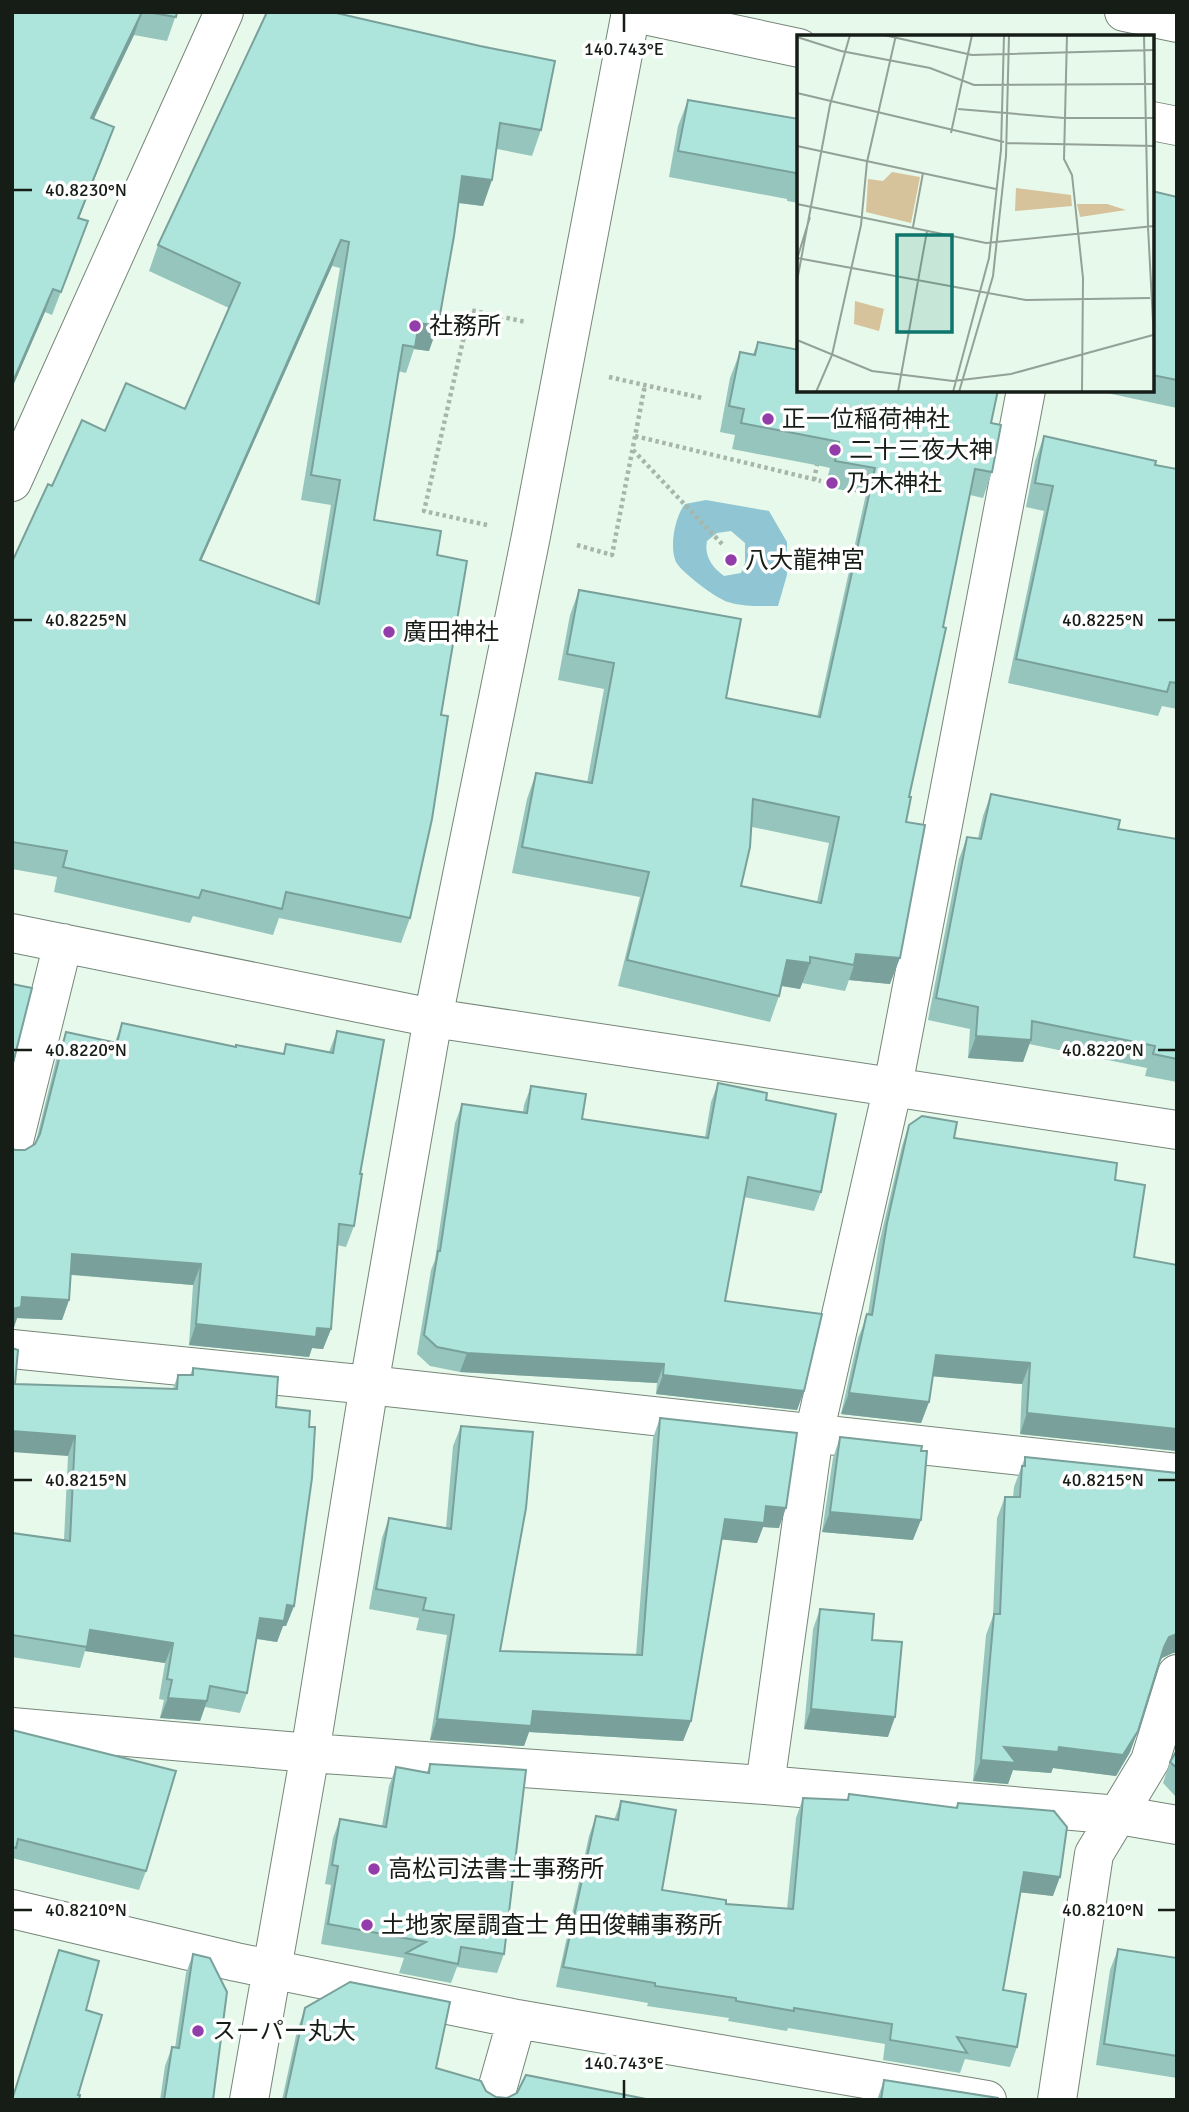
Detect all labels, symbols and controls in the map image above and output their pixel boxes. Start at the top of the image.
inset map [797,35,1154,392]
text: 140.743°E [584,38,664,60]
text: 40.8230°N [45,179,127,201]
place label: 社務所 [429,311,501,341]
marker: 社務所 [407,318,423,334]
place label: 正一位稲荷神社 [782,404,950,434]
marker: 正一位稲荷神社 [760,411,776,427]
place label: 二十三夜大神 [849,435,993,465]
marker: 二十三夜大神 [827,442,843,458]
place label: 乃木神社 [846,468,942,498]
marker: 乃木神社 [824,475,840,491]
place label: 八大龍神宮 [745,545,865,575]
marker: 八大龍神宮 [723,552,739,568]
text: 40.8225°N [45,609,127,631]
text: 40.8225°N [1062,609,1144,631]
place label: 廣田神社 [403,617,499,647]
marker: 廣田神社 [381,624,397,640]
text: 40.8220°N [45,1039,127,1061]
text: 40.8220°N [1062,1039,1144,1061]
text: 40.8215°N [45,1469,127,1491]
text: 40.8215°N [1062,1469,1144,1491]
place label: 高松司法書士事務所 [388,1854,604,1884]
marker: 高松司法書士事務所 [366,1861,382,1877]
text: 40.8210°N [45,1899,127,1921]
text: 40.8210°N [1062,1899,1144,1921]
place label: 土地家屋調査士 角田俊輔事務所 [381,1910,722,1940]
marker: 土地家屋調査士 角田俊輔事務所 [359,1917,375,1933]
place label: スーパー丸大 [212,2016,356,2046]
marker: スーパー丸大 [190,2023,206,2039]
text: 140.743°E [584,2052,664,2074]

